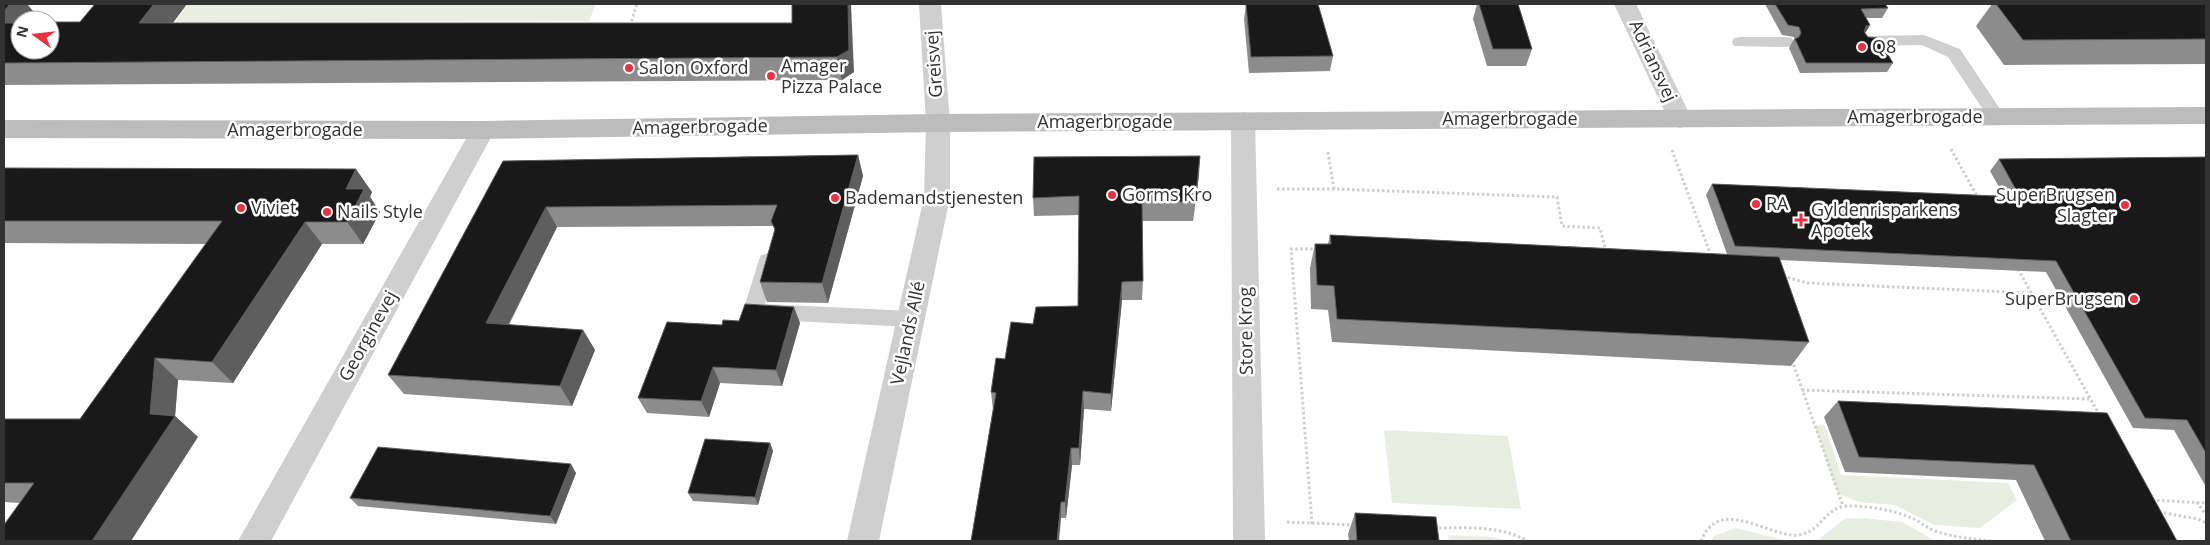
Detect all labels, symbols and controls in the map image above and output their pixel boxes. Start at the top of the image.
north arrow [10,10,60,60]
street label: Adriansvej [1625,16,1683,105]
text: N [11,24,33,39]
street label: Greisvej [919,30,947,98]
place label: Q8 [1872,34,1896,58]
marker: Q8 [1856,41,1868,53]
place label: Amager Pizza Palace [781,53,882,98]
place label: Salon Oxford [639,55,749,79]
marker: Salon Oxford [623,62,635,74]
marker: Amager Pizza Palace [765,70,777,82]
street label: Amagerbrogade [1847,104,1983,128]
street label: Amagerbrogade [1442,106,1578,130]
street label: Amagerbrogade [1037,109,1173,133]
street label: Amagerbrogade [632,113,768,139]
street label: Amagerbrogade [227,117,363,141]
place label: Gorms Kro [1122,182,1212,206]
place label: SuperBrugsen Slagter [1996,182,2116,227]
place label: Bademandstjenesten [845,185,1023,209]
marker: Gorms Kro [1106,189,1118,201]
place label: RA [1766,191,1789,215]
marker: Bademandstjenesten [829,192,841,204]
place label: Viviet [251,195,296,219]
place label: Gyldenrisparkens Apotek [1811,197,1958,242]
marker: RA [1750,198,1762,210]
place label: Nails Style [337,199,423,223]
marker: SuperBrugsen Slagter [2119,199,2131,211]
marker: Viviet [235,202,247,214]
marker: Nails Style [321,206,333,218]
marker: Gyldenrisparkens Apotek [1795,214,1807,226]
street label: Vejlands Allé [884,279,930,387]
street label: Georginevej [332,286,402,385]
street label: Store Krog [1232,286,1258,375]
place label: SuperBrugsen [2005,286,2124,310]
marker: SuperBrugsen [2128,293,2140,305]

